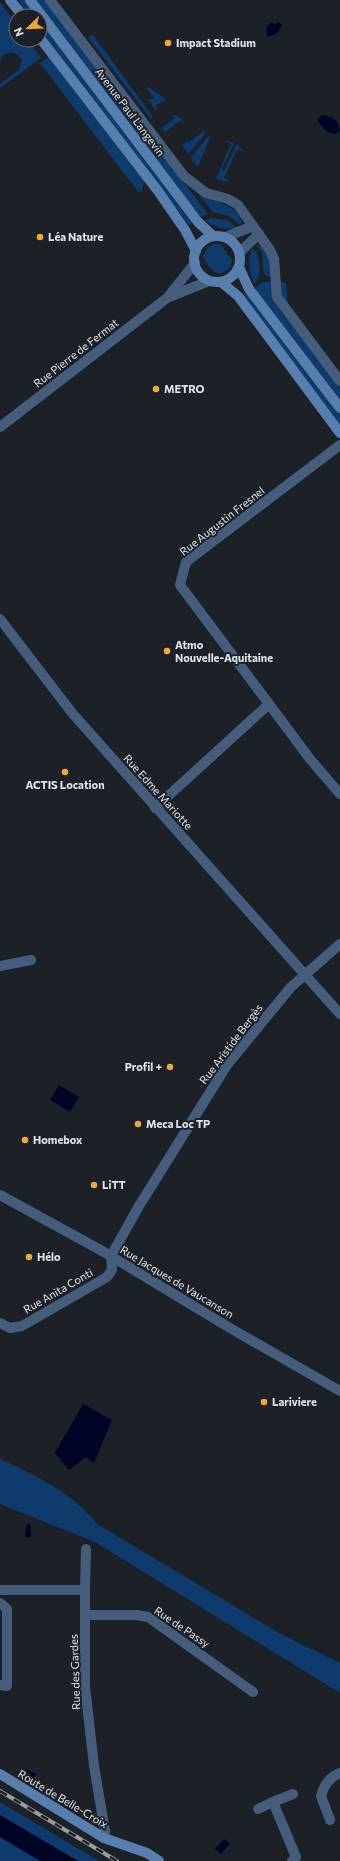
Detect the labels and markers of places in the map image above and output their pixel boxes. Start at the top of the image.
place label: Impact Stadium [176,36,256,49]
marker: Impact Stadium [163,38,173,48]
place label: Léa Nature [48,230,103,243]
marker: Léa Nature [35,232,45,242]
place label: METRO [164,382,205,395]
marker: METRO [151,384,161,394]
place label: Atmo Nouvelle-Aquitaine [175,638,273,664]
marker: Atmo Nouvelle-Aquitaine [162,646,172,656]
marker: ACTIS Location [60,767,70,777]
place label: ACTIS Location [25,778,105,791]
place label: Profil + [125,1060,162,1073]
marker: Profil + [165,1062,175,1072]
place label: Meca Loc TP [146,1117,210,1130]
marker: Meca Loc TP [133,1119,143,1129]
place label: Homebox [33,1133,83,1146]
marker: Homebox [20,1135,30,1145]
place label: LiTT [102,1178,126,1191]
marker: LiTT [89,1180,99,1190]
place label: Hélo [37,1250,61,1263]
marker: Hélo [24,1252,34,1262]
place label: Lariviere [272,1395,317,1408]
marker: Lariviere [259,1397,269,1407]

